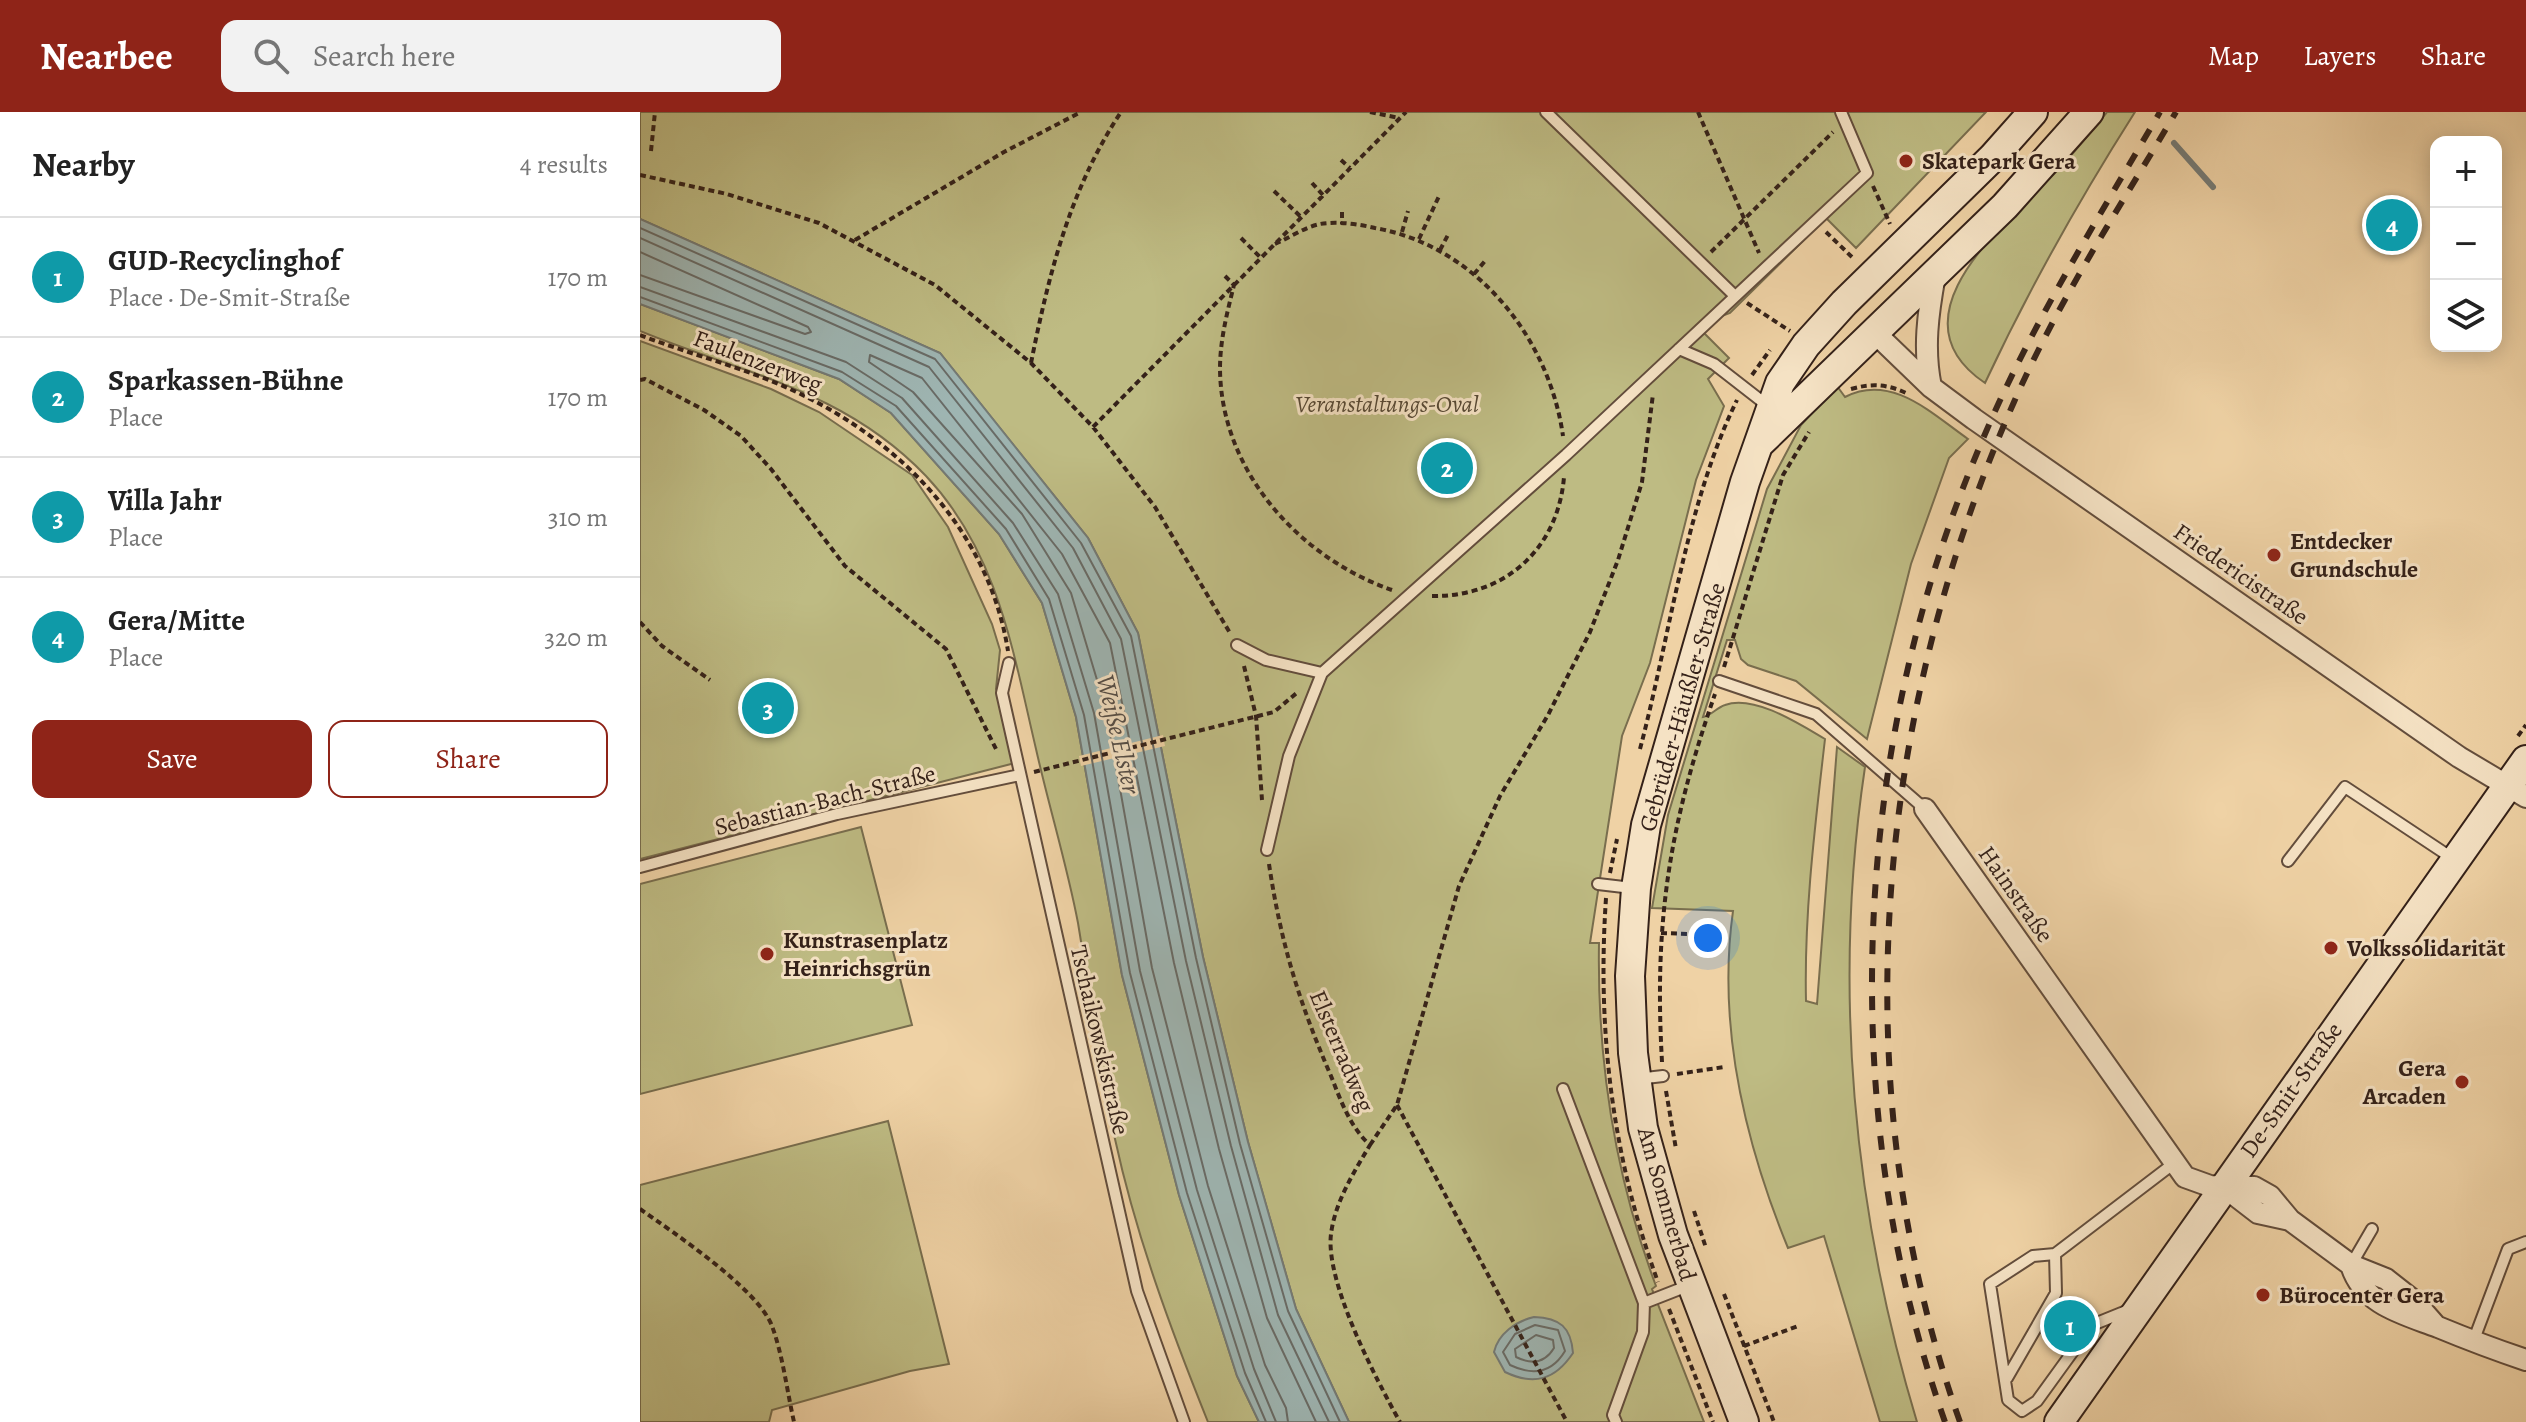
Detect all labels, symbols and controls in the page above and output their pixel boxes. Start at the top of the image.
search box [221,20,781,92]
text: Nearbee [40,30,173,82]
icon: search [249,34,293,78]
text: Search here [313,36,455,76]
text: Map [2208,37,2259,75]
text: Layers [2303,37,2376,75]
text: Share [2420,37,2486,75]
map controls [2430,136,2502,352]
button: + [2430,136,2502,208]
text: Nearby [32,141,135,188]
place label: Skatepark Gera [1922,145,2076,177]
text: 4 results [520,147,608,182]
marker: Skatepark Gera [1897,152,1915,170]
pin: 4 [2366,195,2418,255]
button: − [2430,208,2502,280]
text: GUD-Recyclinghof [108,240,340,280]
text: 1 [53,260,63,295]
text: 170 m [548,260,608,295]
text: Place · De-Smit-Straße [108,280,350,315]
button: layers [2430,280,2502,352]
street label: Faulenzerweg [689,322,827,400]
text: Sparkassen-Bühne [108,360,344,400]
text: 2 [52,380,64,415]
text: 170 m [548,380,608,415]
park label: Veranstaltungs-Oval [1295,388,1479,420]
text: Place [108,400,163,435]
pin: 2 [1421,438,1473,498]
text: Villa Jahr [108,480,222,520]
text: 3 [52,500,64,535]
text: 310 m [548,500,608,535]
street label: Friedericistraße [2167,516,2315,632]
text: Place [108,520,163,555]
place label: Entdecker Grundschule [2290,525,2418,585]
marker: Entdecker Grundschule [2265,546,2283,564]
street label: Gebrüder-Häußler-Straße [1631,579,1733,835]
text: Gera/Mitte [108,600,245,640]
text: 4 [52,620,64,655]
text: 320 m [544,620,608,655]
text: Place [108,640,163,675]
water label: Weiße Elster [1088,671,1149,798]
pin: 3 [742,678,794,738]
button: Save [32,720,312,798]
button: Share [328,720,608,798]
street label: Sebastian-Bach-Straße [711,757,939,843]
street label: Hainstraße [1971,839,2061,949]
your location [1688,918,1728,958]
place label: Kunstrasenplatz Heinrichsgrün [783,924,948,984]
place label: Volkssolidarität [2346,932,2506,964]
marker: Volkssolidarität [2322,939,2340,957]
street label: Tschaikowskistraße [1063,942,1137,1138]
marker: Kunstrasenplatz Heinrichsgrün [758,945,776,963]
street label: Elsterradweg [1302,985,1382,1117]
street label: De-Smit-Straße [2232,1016,2350,1164]
place label: Gera Arcaden [2362,1052,2447,1112]
marker: Gera Arcaden [2453,1073,2471,1091]
street label: Am Sommerbad [1629,1122,1704,1285]
place label: Bürocenter Gera [2279,1279,2445,1311]
marker: Bürocenter Gera [2254,1286,2272,1304]
pin: 1 [2044,1296,2096,1356]

